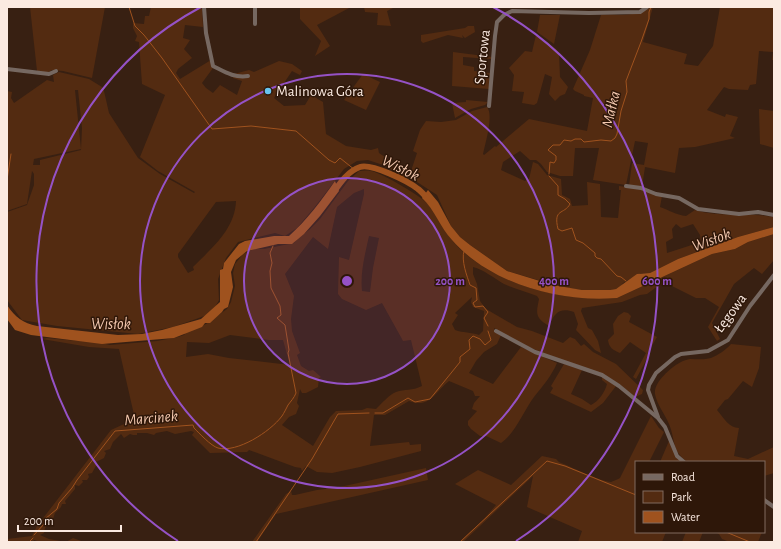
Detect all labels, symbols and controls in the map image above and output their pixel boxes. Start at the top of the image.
street label: Sportowa [472,29,493,85]
place label: Malinowa Góra [276,84,364,99]
marker: Malinowa Góra [263,86,273,96]
water label: Małka [599,89,623,129]
water label: Wisłok [379,152,422,184]
water label: Wisłok [690,226,733,254]
centre of rings [340,274,354,288]
text: 200 m [435,275,465,287]
text: 400 m [539,275,569,287]
text: 600 m [642,275,672,287]
street label: Łęgowa [711,291,750,336]
water label: Wisłok [91,316,131,332]
water label: Marcinek [124,408,179,428]
legend [635,461,765,533]
text: Road [671,471,695,483]
text: Park [671,491,692,503]
scale bar [18,507,121,533]
text: Water [671,511,700,523]
text: 200 m [24,515,54,527]

